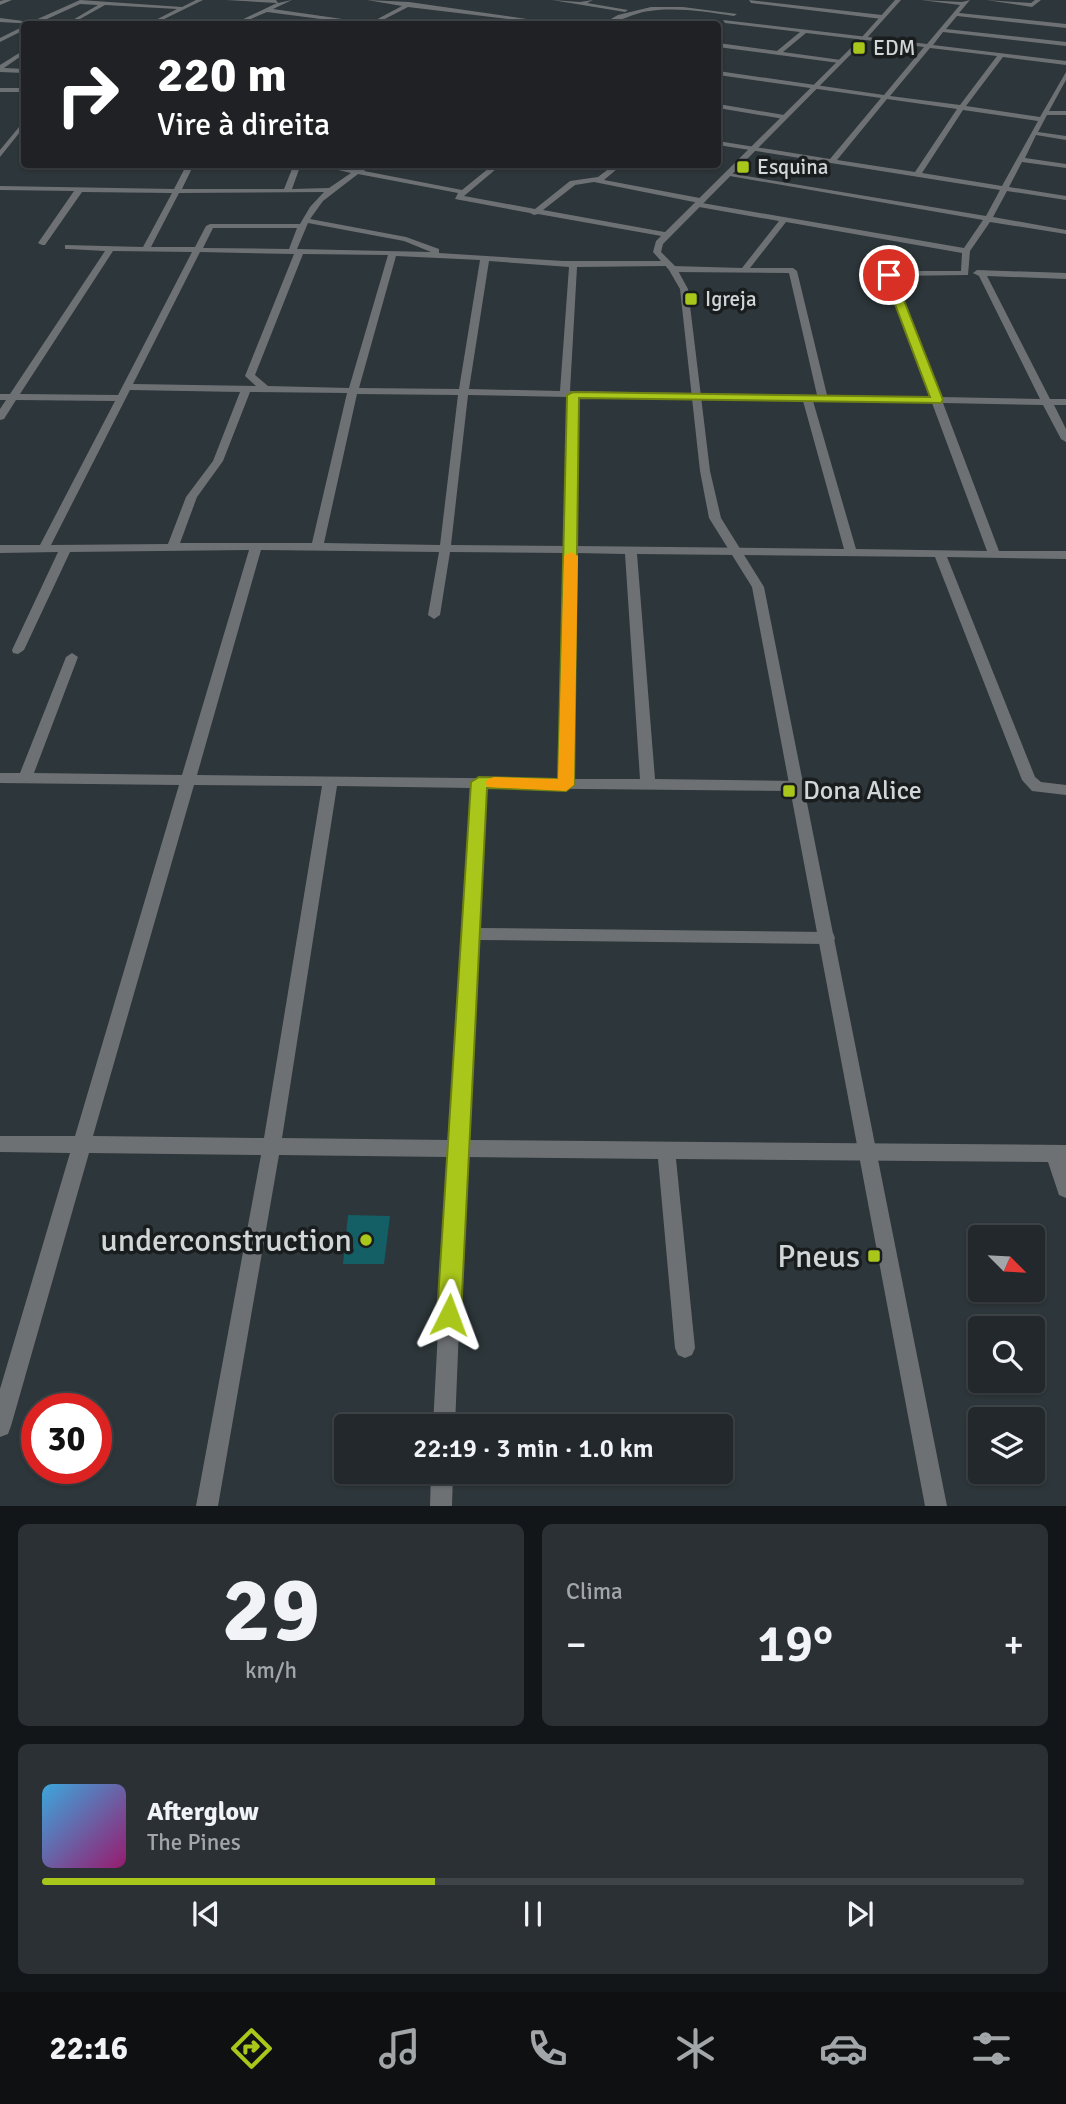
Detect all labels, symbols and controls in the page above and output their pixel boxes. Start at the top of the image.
place label: EDM [873,35,915,61]
marker: EDM [851,40,867,56]
text: 220 m [157,45,287,105]
icon: right [42,49,133,140]
text: Vire à direita [157,105,330,144]
place label: Esquina [757,154,828,180]
marker: Esquina [735,159,751,175]
pin [859,245,919,305]
icon: arrive [870,256,908,294]
place label: Igreja [705,286,757,312]
marker: Igreja [683,291,699,307]
place label: Dona Alice [803,775,922,807]
marker: Dona Alice [781,783,797,799]
place label: underconstruction [100,1221,352,1260]
north arrow [968,1225,1045,1302]
map controls [968,1225,1045,1484]
marker: underconstruction [358,1232,374,1248]
place label: Pneus [777,1237,860,1276]
marker: Pneus [866,1248,882,1264]
position arrow [412,1278,486,1352]
button: search [968,1316,1045,1393]
speed limit sign: 30 [21,1393,112,1484]
button: layers [968,1407,1045,1484]
text: 22:19 · 3 min · 1.0 km [413,1433,654,1465]
text: 29 [222,1554,320,1667]
text: Clima [566,1577,623,1606]
text: 19° [757,1612,833,1676]
text: − [566,1621,587,1668]
text: + [1003,1621,1024,1668]
text: km/h [245,1656,297,1685]
text: Afterglow [147,1796,259,1828]
text: The Pines [147,1828,241,1857]
icon: previous [187,1895,225,1933]
icon: pause [514,1895,552,1933]
icon: next [841,1895,879,1933]
icon: directions [227,2024,276,2073]
icon: music [375,2024,424,2073]
icon: phone [523,2024,572,2073]
icon: climate [671,2024,720,2073]
icon: car [819,2024,868,2073]
icon: filters [967,2024,1016,2073]
text: 22:16 [50,2029,128,2068]

